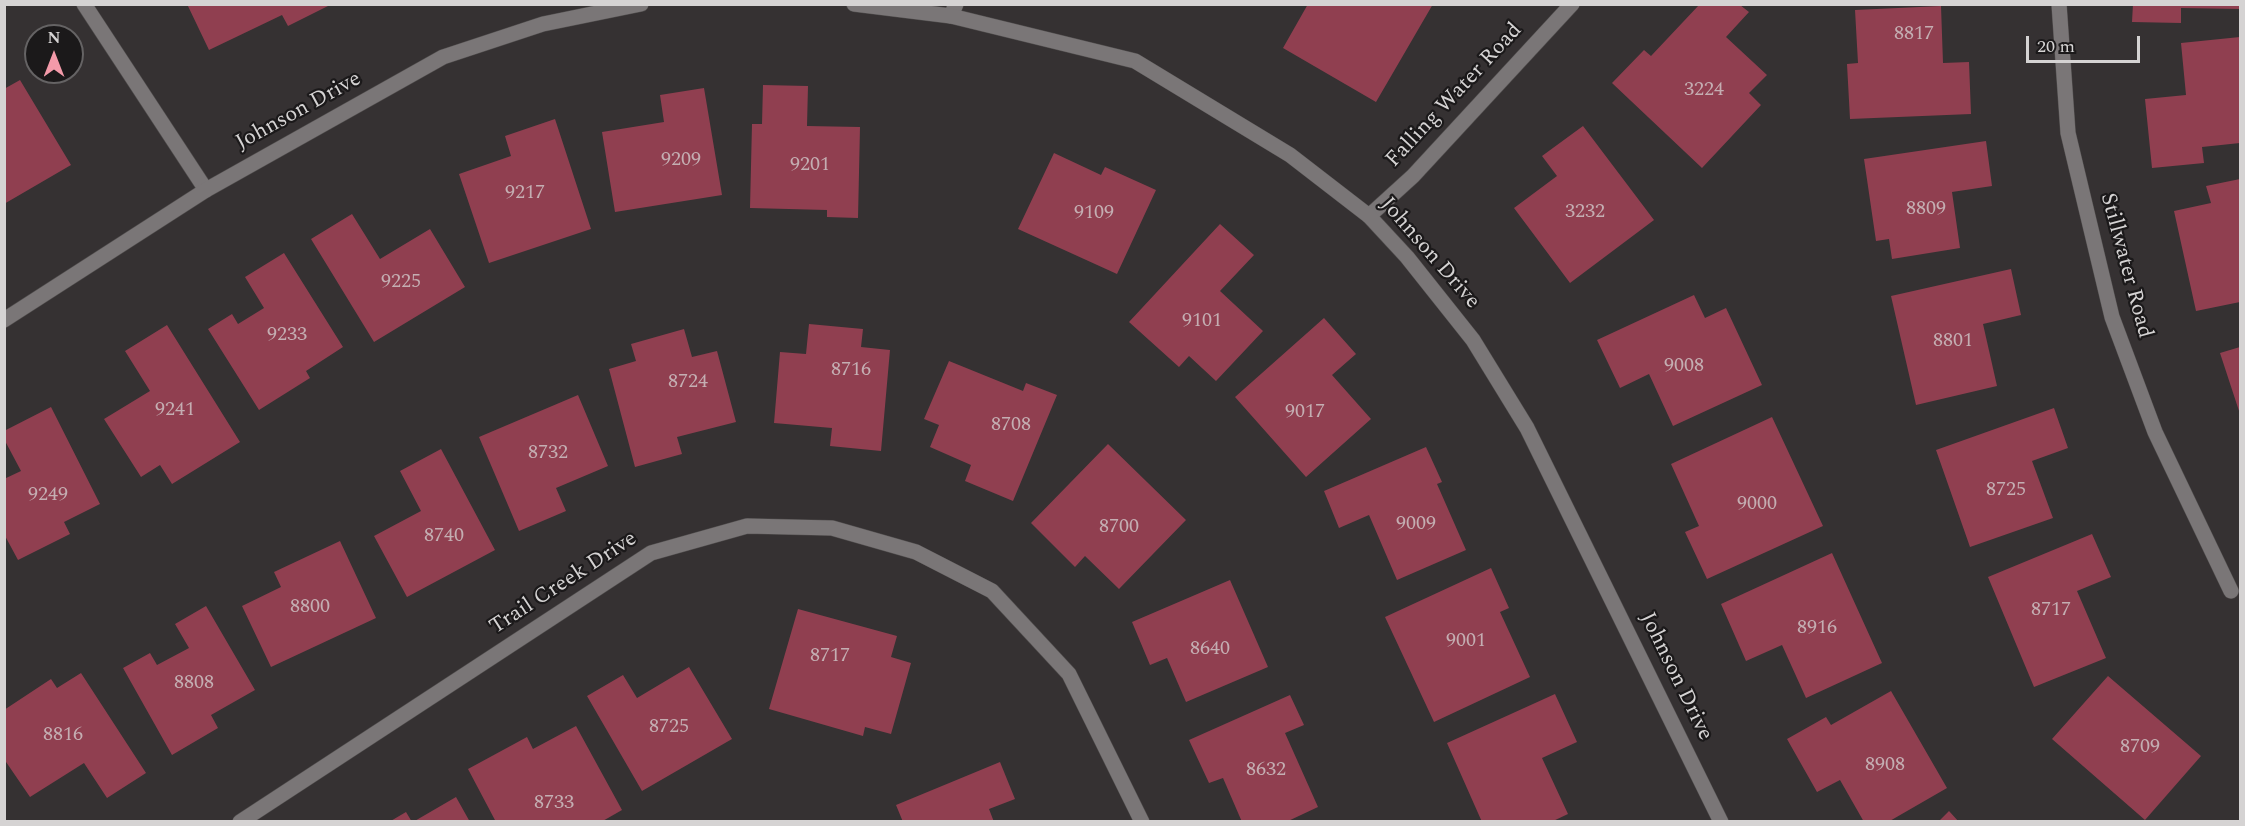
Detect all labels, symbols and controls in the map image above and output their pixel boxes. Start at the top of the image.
street label: Falling Water Road [1381,18,1529,174]
house number: 8817 [1894,23,1934,47]
north arrow [24,24,84,84]
scale bar [2029,24,2143,62]
text: N [47,26,61,50]
text: 20 m [2037,33,2075,60]
street label: Johnson Drive [232,67,366,157]
house number: 3224 [1684,79,1724,103]
house number: 9209 [661,149,701,173]
house number: 9201 [790,154,830,178]
house number: 9217 [505,182,545,206]
street label: Stillwater Road [2093,191,2157,341]
street label: Johnson Drive [1373,193,1485,315]
house number: 8809 [1906,198,1946,222]
house number: 3232 [1565,201,1605,225]
house number: 9109 [1074,202,1114,226]
house number: 9225 [381,271,421,295]
house number: 9101 [1182,310,1222,334]
house number: 9233 [267,324,307,348]
house number: 8801 [1933,330,1973,354]
house number: 9008 [1664,355,1704,379]
house number: 8716 [831,359,871,383]
house number: 8724 [668,371,708,395]
house number: 9241 [155,399,195,423]
house number: 9017 [1285,401,1325,425]
house number: 8708 [991,414,1031,438]
house number: 8732 [528,442,568,466]
house number: 8725 [1986,479,2026,503]
house number: 9249 [28,484,68,508]
house number: 9000 [1737,493,1777,517]
house number: 9009 [1396,513,1436,537]
house number: 8700 [1099,516,1139,540]
house number: 8740 [424,525,464,549]
street label: Trail Creek Drive [485,527,643,641]
house number: 8800 [290,596,330,620]
house number: 8717 [2031,599,2071,623]
street label: Johnson Drive [1633,609,1717,745]
house number: 8916 [1797,617,1837,641]
house number: 9001 [1446,630,1486,654]
house number: 8640 [1190,638,1230,662]
house number: 8717 [810,645,850,669]
house number: 8808 [174,672,214,696]
house number: 8725 [649,716,689,740]
house number: 8816 [43,724,83,748]
house number: 8709 [2120,736,2160,760]
house number: 8908 [1865,754,1905,778]
house number: 8632 [1246,759,1286,783]
house number: 8733 [534,792,574,816]

